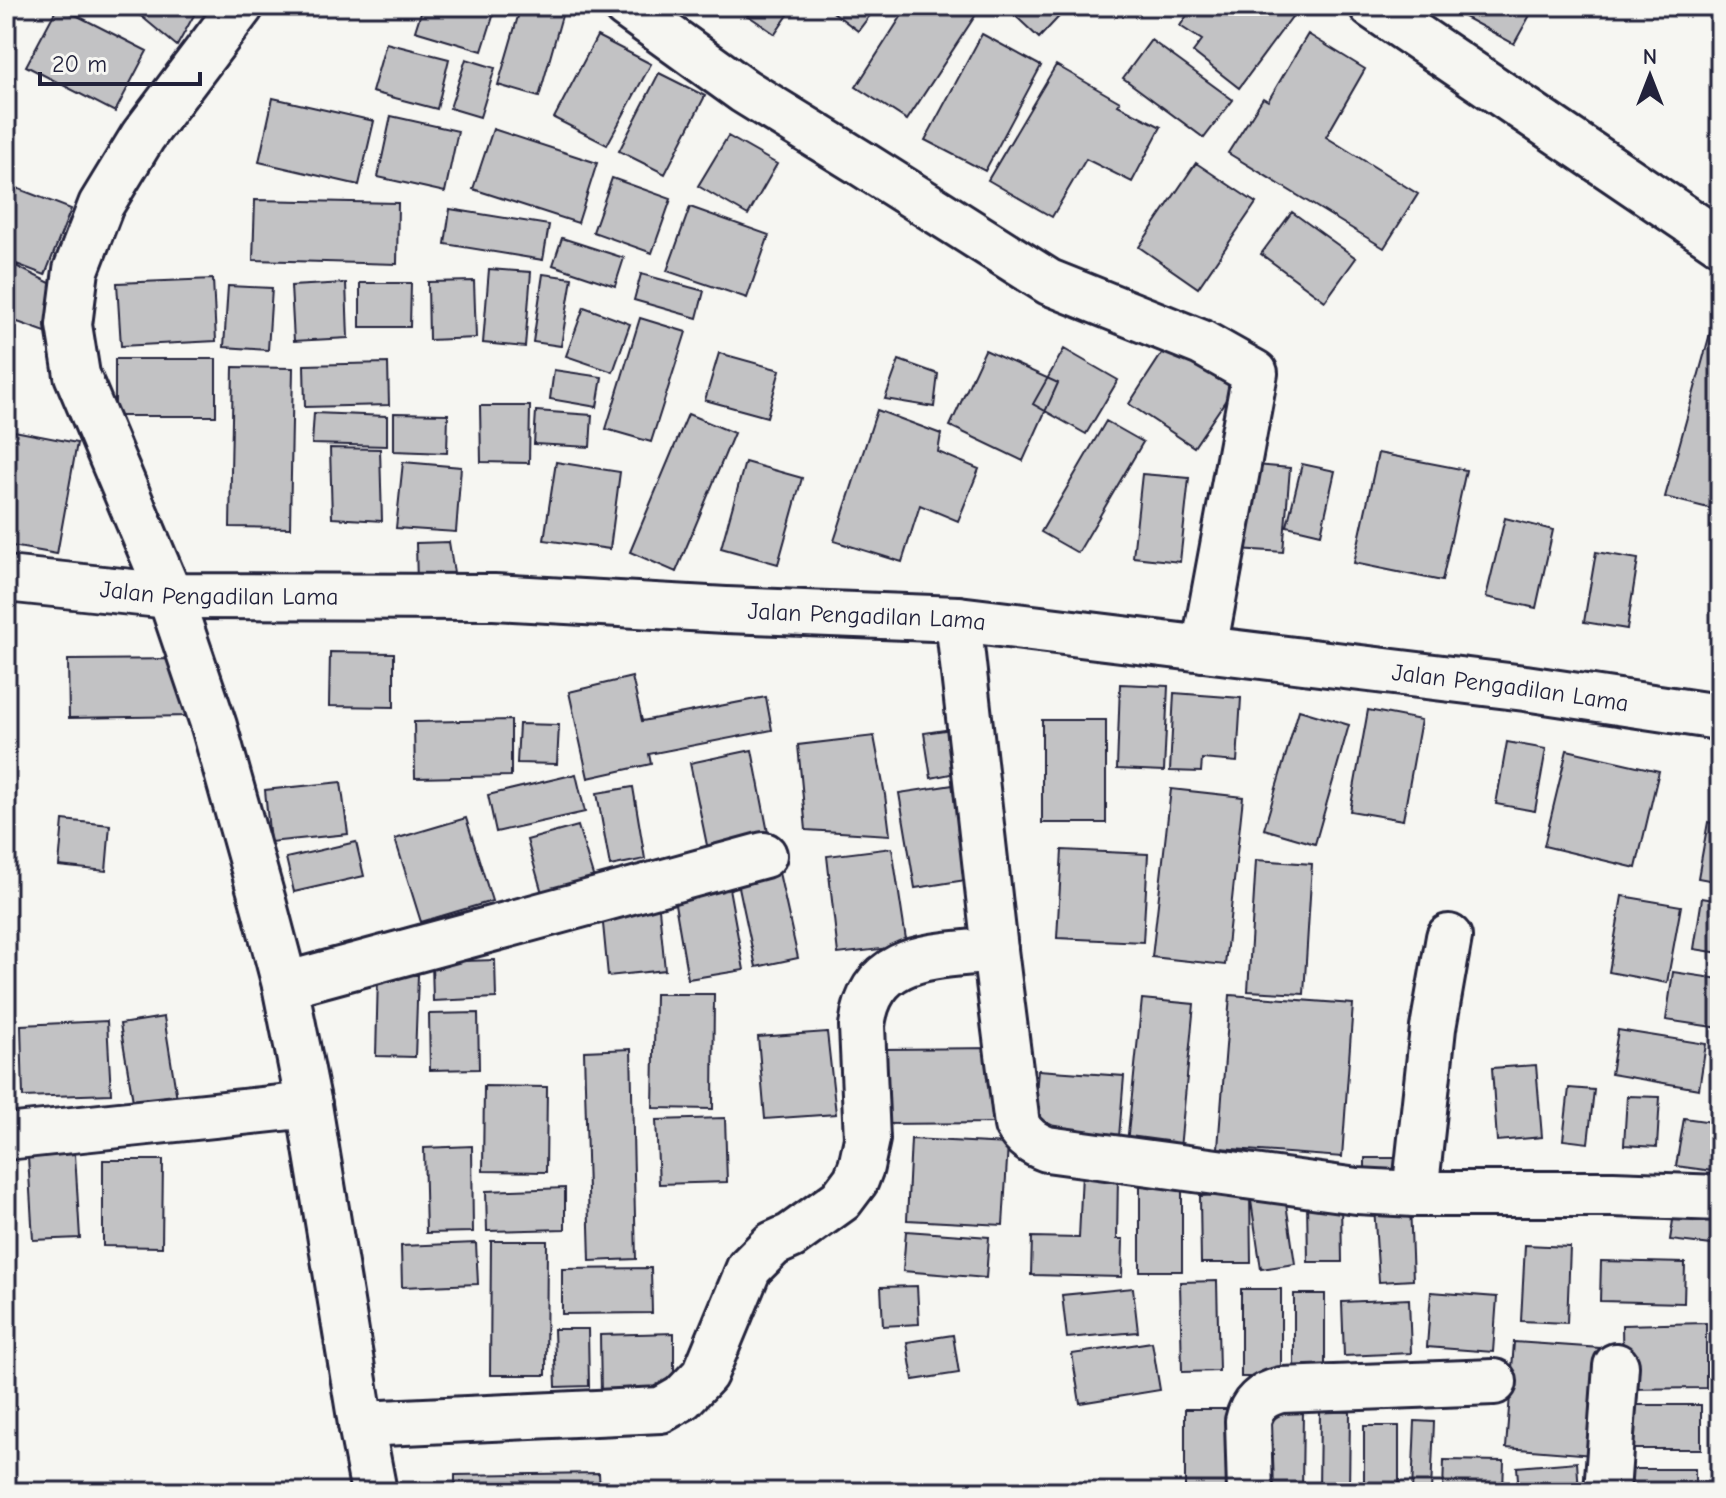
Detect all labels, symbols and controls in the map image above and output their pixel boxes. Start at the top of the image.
scale bar [40,36,200,86]
north arrow [1610,36,1690,116]
text: N [1643,44,1657,70]
text: 20 m [52,50,107,78]
street label: Jalan Pengadilan Lama [99,575,338,611]
street label: Jalan Pengadilan Lama [747,597,987,636]
street label: Jalan Pengadilan Lama [1390,658,1631,717]

